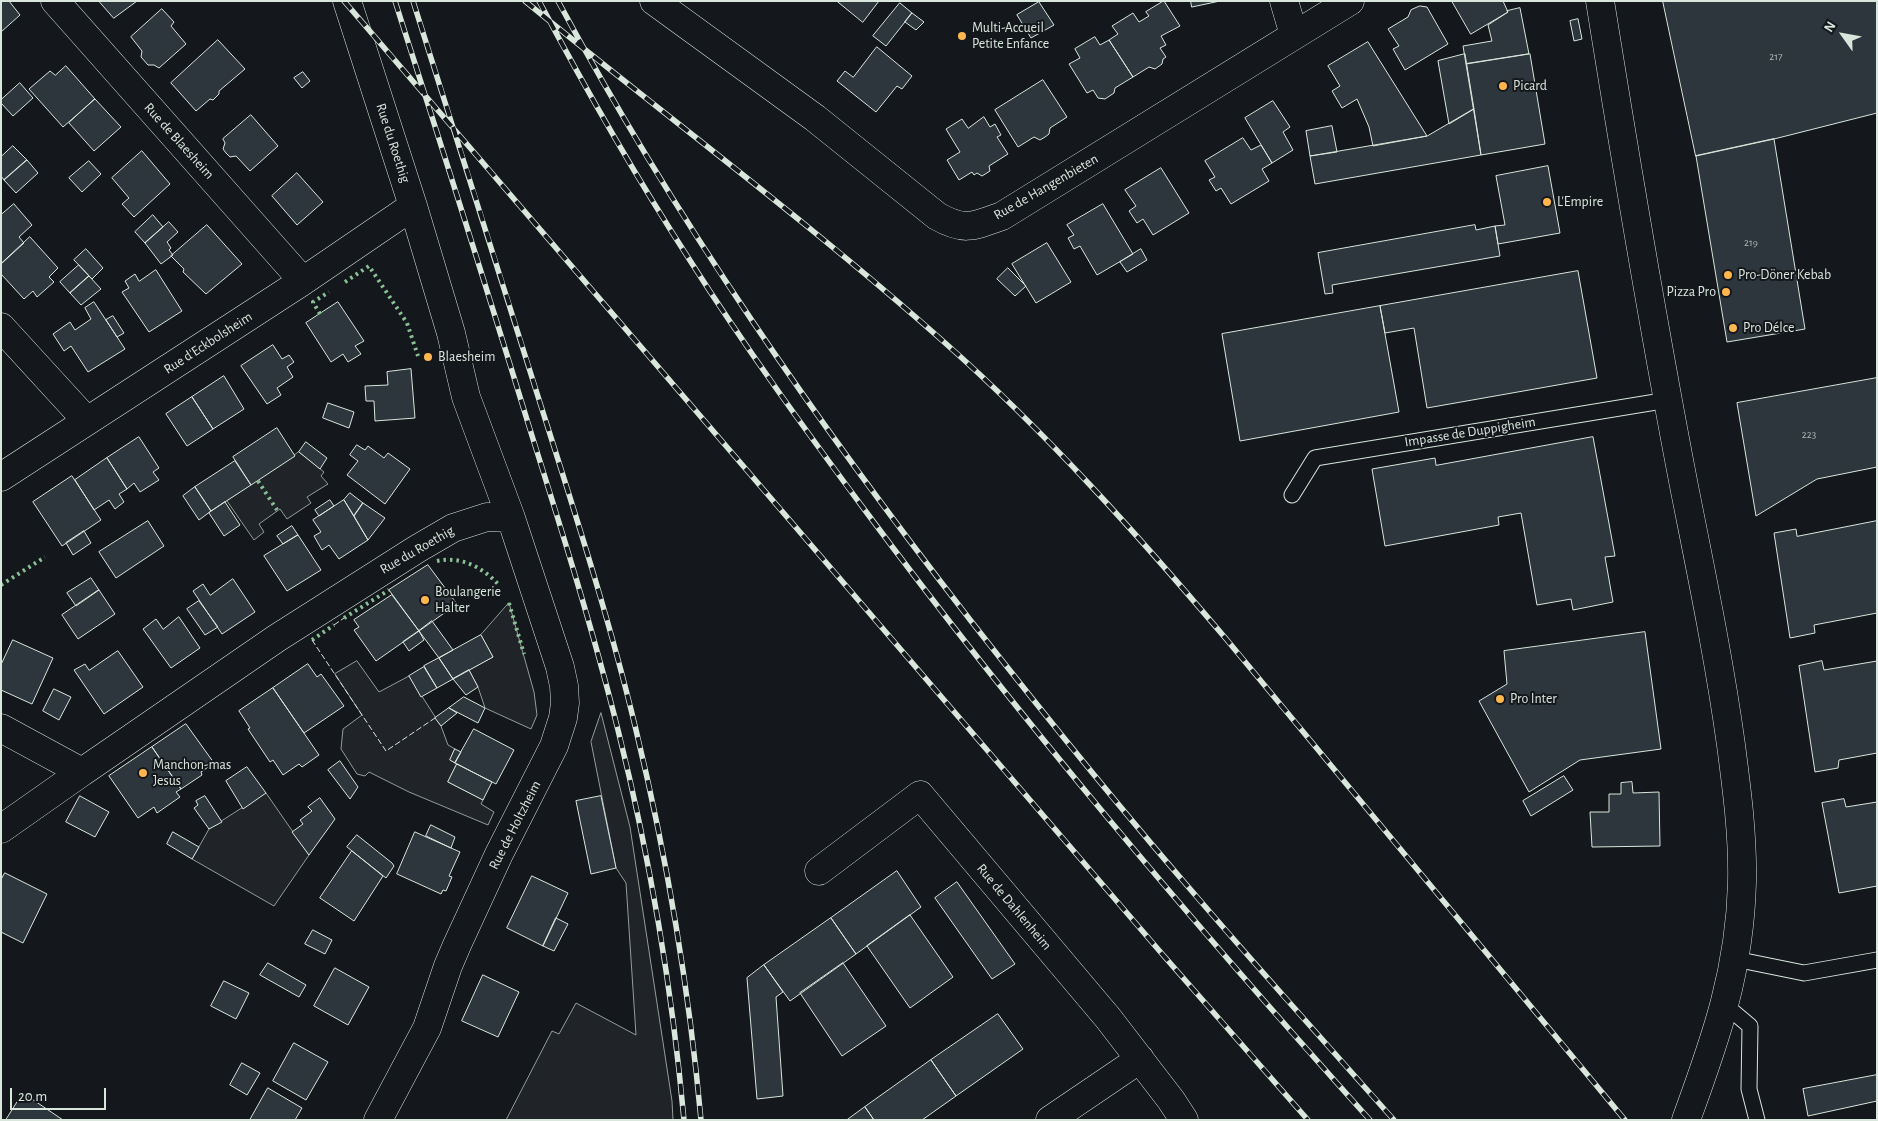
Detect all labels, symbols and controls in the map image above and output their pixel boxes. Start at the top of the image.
north arrow [1818,10,1868,60]
text: N [1822,19,1839,35]
place label: Multi-Accueil Petite Enfance [972,20,1049,52]
marker: Multi-Accueil Petite Enfance [956,30,968,42]
house number: 217 [1769,50,1783,64]
place label: Picard [1513,78,1547,94]
marker: Picard [1497,80,1509,92]
street label: Rue de Blaesheim [140,99,218,183]
street label: Rue du Roethig [372,101,414,185]
street label: Rue de Hangenbieten [991,150,1101,224]
place label: L'Empire [1557,194,1603,210]
marker: L'Empire [1541,196,1553,208]
house number: 219 [1744,236,1758,250]
place label: Pro-Döner Kebab [1738,267,1831,283]
marker: Pro-Döner Kebab [1722,269,1734,281]
place label: Pizza Pro [1667,284,1716,300]
marker: Pizza Pro [1720,286,1732,298]
street label: Rue d'Eckbolsheim [161,308,255,378]
place label: Pro Délce [1743,320,1795,336]
marker: Pro Délce [1727,322,1739,334]
place label: Blaesheim [438,349,495,365]
marker: Blaesheim [422,351,434,363]
street label: Impasse de Duppigheim [1403,413,1537,451]
house number: 223 [1802,428,1816,442]
street label: Rue du Roethig [377,522,457,578]
place label: Boulangerie Halter [435,584,501,616]
marker: Boulangerie Halter [419,594,431,606]
place label: Pro Inter [1510,691,1557,707]
marker: Pro Inter [1494,693,1506,705]
place label: Manchon-mas Jesus [153,757,231,790]
marker: Manchon-mas Jesus [137,767,149,779]
street label: Rue de Holtzheim [485,778,545,872]
street label: Rue de Dahlenheim [973,860,1055,954]
scale bar [12,1078,109,1110]
text: 20 m [18,1089,47,1104]

